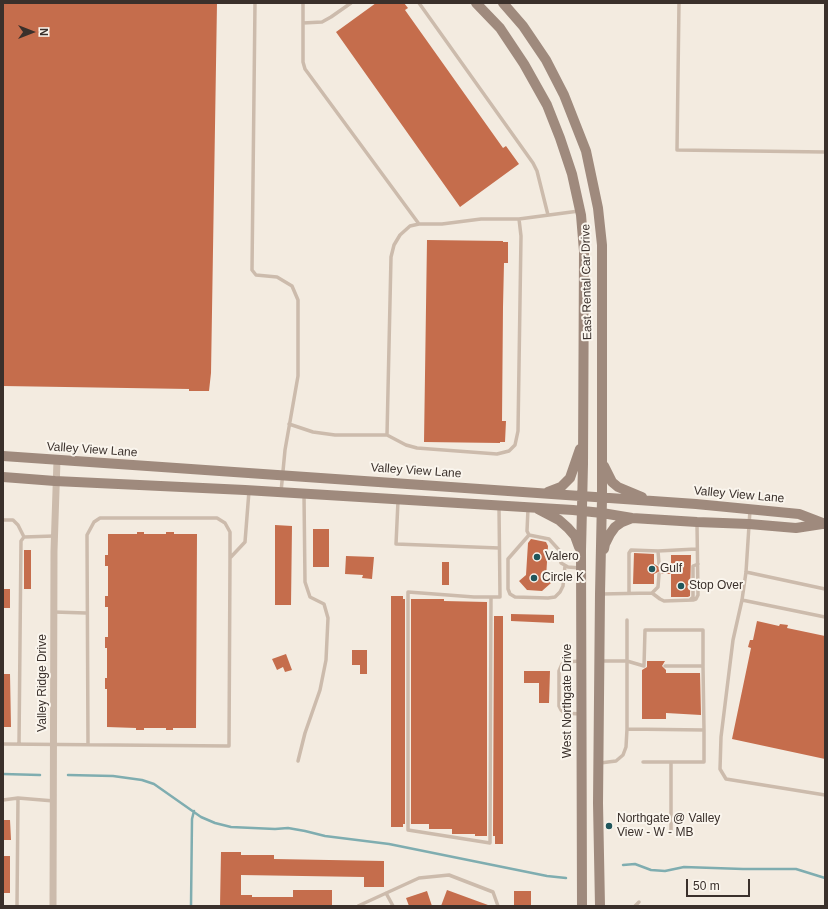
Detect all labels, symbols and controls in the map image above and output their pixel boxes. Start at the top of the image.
north arrow [12,12,52,52]
text: N [38,28,50,36]
street label: East Rental Car Drive [579,224,595,340]
street label: Valley View Lane [46,440,138,460]
street label: Valley View Lane [370,461,462,481]
street label: Valley View Lane [693,484,785,506]
place label: Valero [545,550,579,564]
marker: Valero [532,552,542,562]
place label: Gulf [660,562,682,576]
marker: Gulf [647,564,657,574]
place label: Circle K [542,571,584,585]
marker: Circle K [529,573,539,583]
place label: Stop Over [689,579,743,593]
marker: Stop Over [676,581,686,591]
street label: Valley Ridge Drive [36,634,50,732]
street label: West Northgate Drive [561,644,575,758]
place label: Northgate @ Valley View - W - MB [617,812,720,840]
marker: Northgate @ Valley View - W - MB [604,821,614,831]
scale bar [688,871,752,897]
text: 50 m [693,879,720,893]

